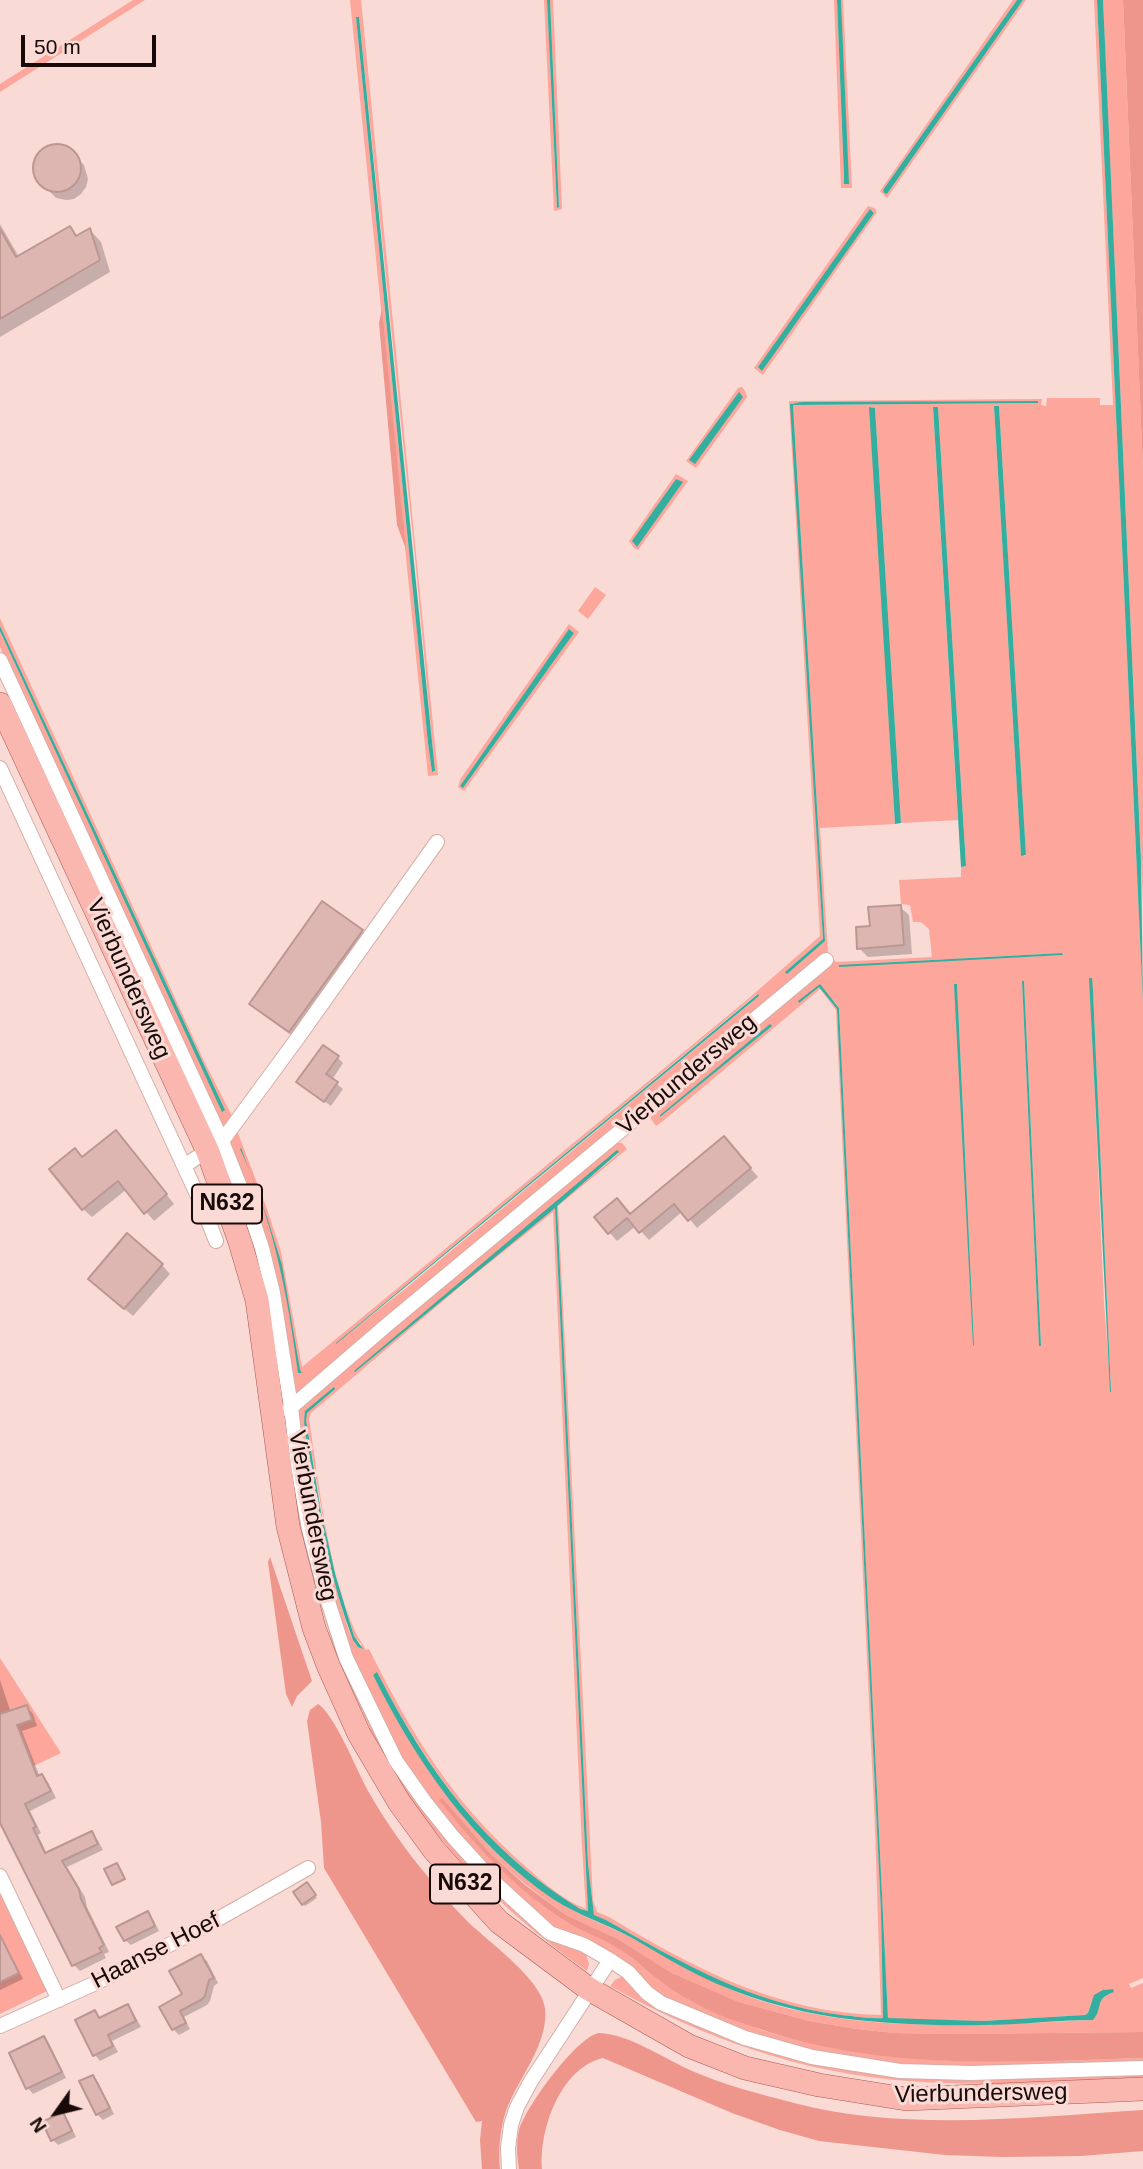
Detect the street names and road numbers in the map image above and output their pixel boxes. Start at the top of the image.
street label: Vierbundersweg [80,894,176,1064]
street label: Vierbundersweg [611,1008,763,1142]
road number: N632 [192,1184,262,1224]
street label: Vierbundersweg [281,1428,343,1604]
road number: N632 [430,1865,500,1904]
street label: Haanse Hoef [87,1906,225,1996]
street label: Vierbundersweg [894,2078,1068,2110]

